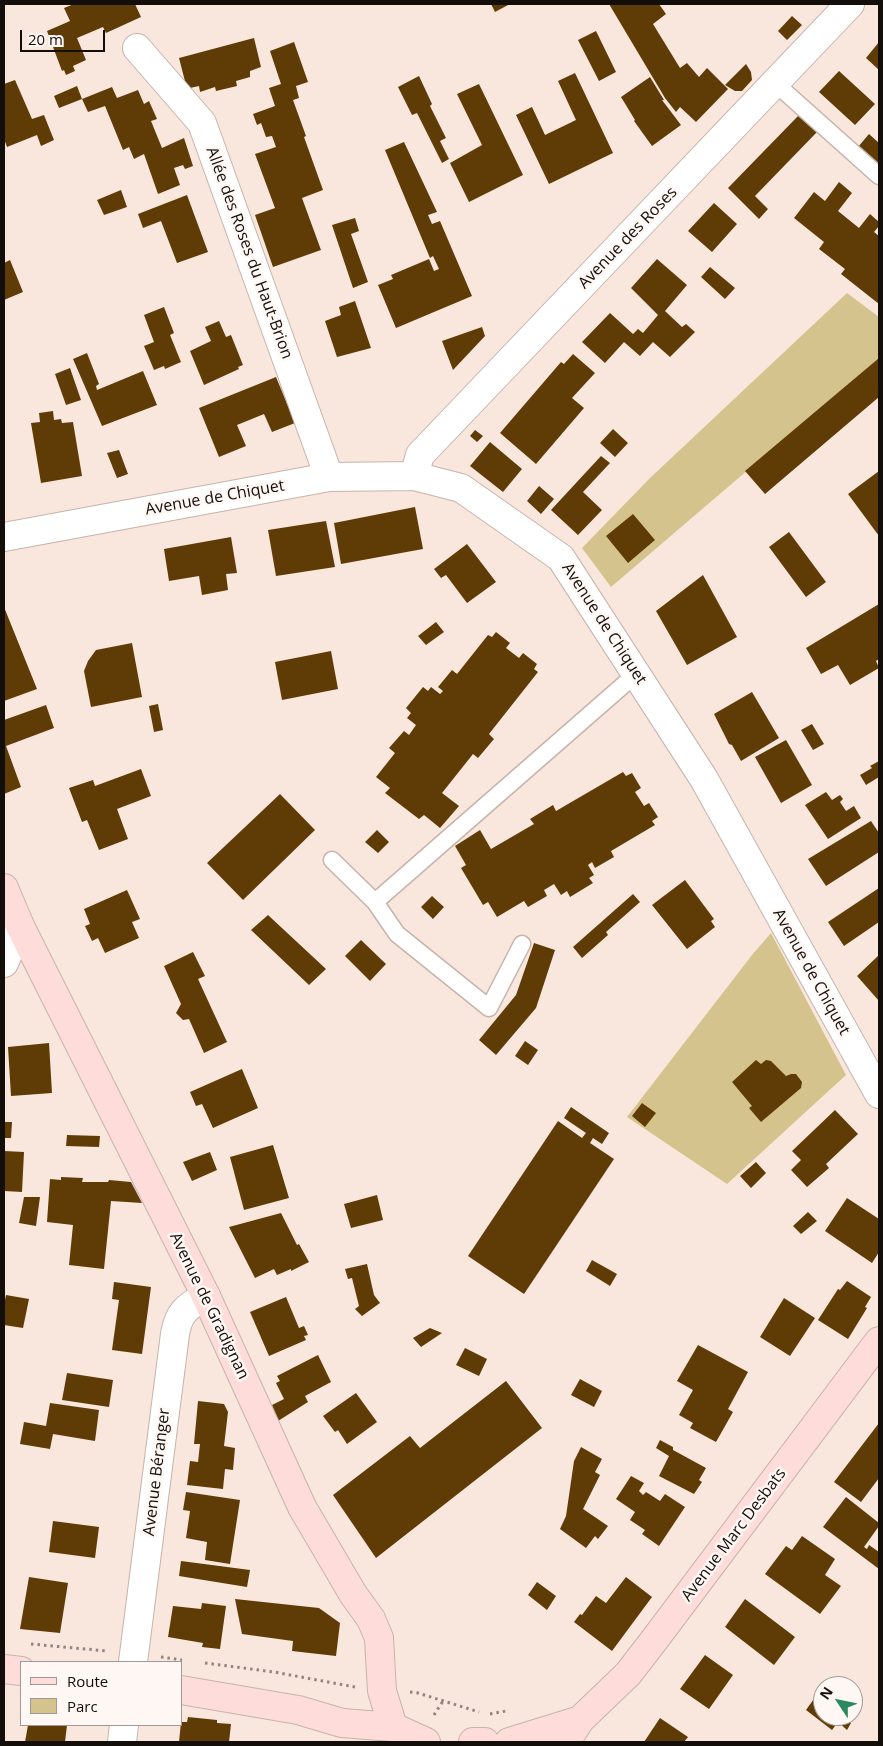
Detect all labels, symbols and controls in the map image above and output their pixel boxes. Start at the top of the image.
scale bar [22,20,108,52]
text: 20 m [28,29,63,49]
street label: Allée des Roses du Haut-Brion [202,144,296,362]
street label: Avenue des Roses [575,183,681,293]
street label: Avenue de Chiquet [144,476,286,520]
street label: Avenue de Chiquet [558,560,650,688]
street label: Avenue de Chiquet [768,906,854,1038]
street label: Avenue de Gradignan [165,1229,253,1383]
street label: Avenue Béranger [140,1407,174,1537]
street label: Avenue Marc Desbats [678,1465,790,1605]
legend [20,1661,182,1726]
text: Route [67,1671,108,1691]
north arrow [813,1676,863,1726]
text: N [815,1683,837,1703]
text: Parc [67,1696,98,1716]

